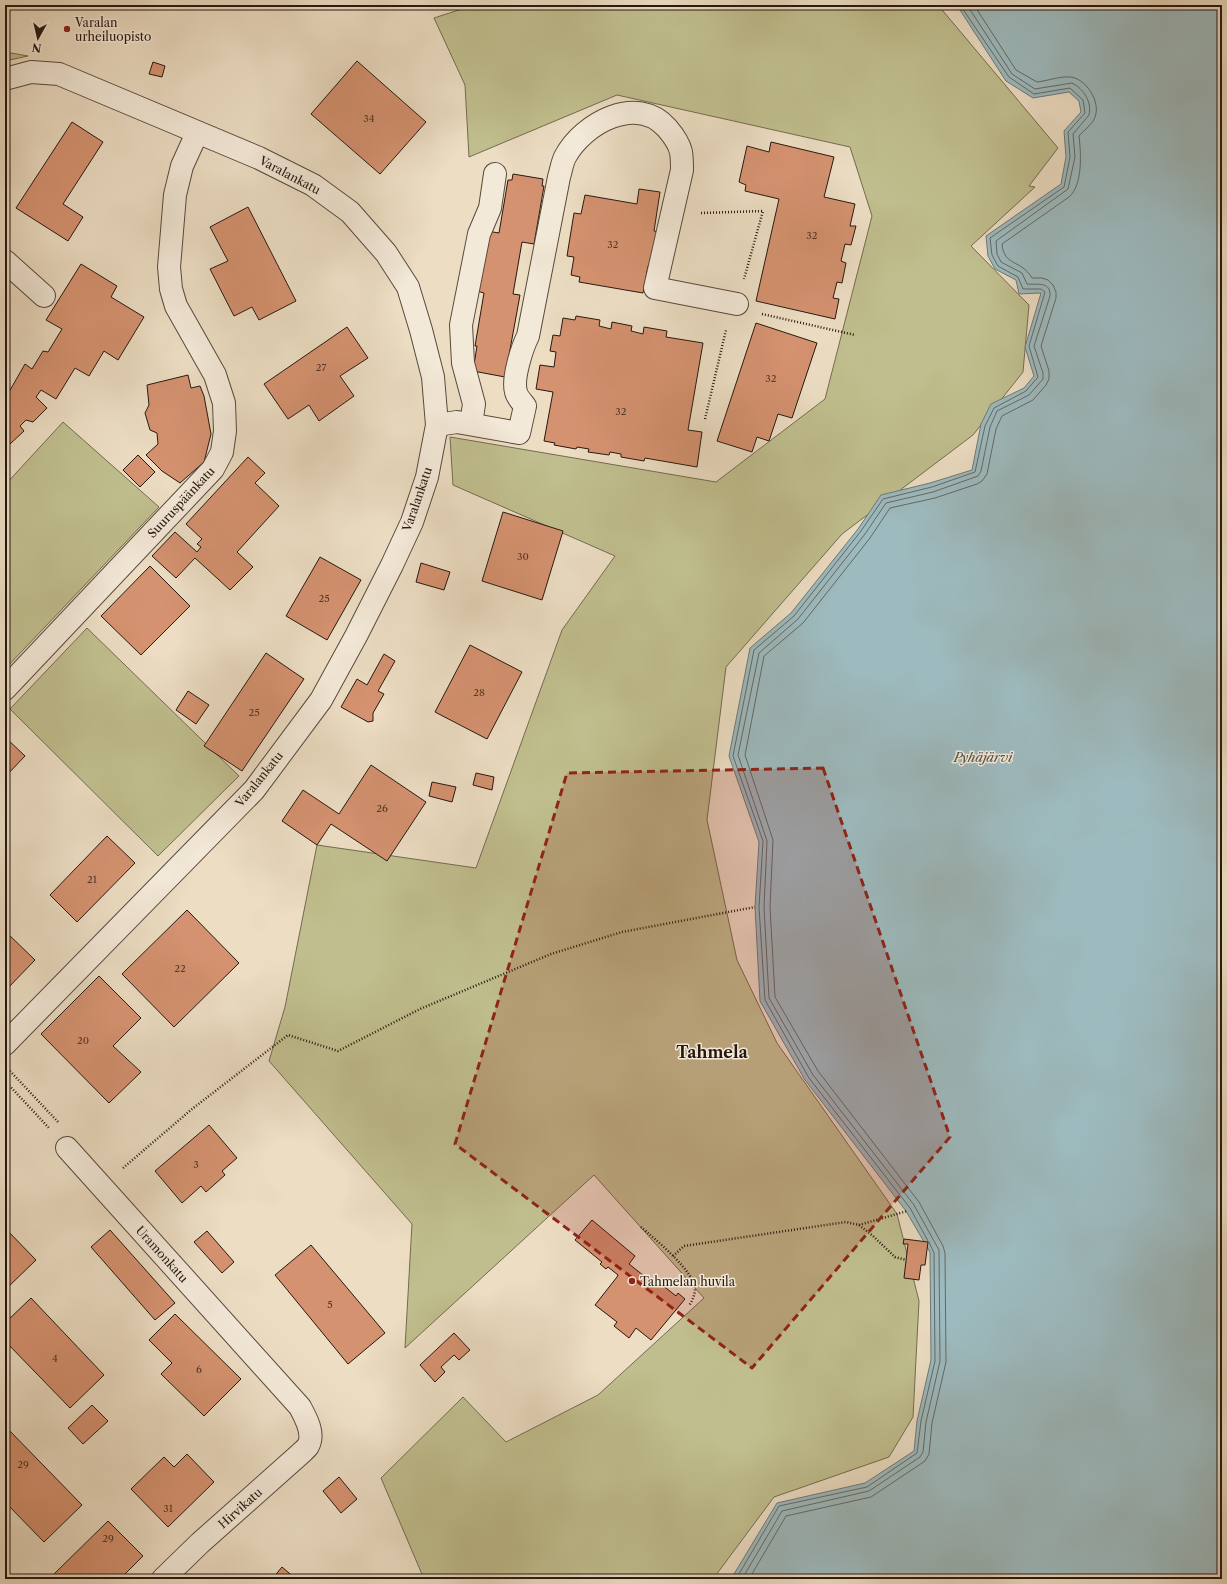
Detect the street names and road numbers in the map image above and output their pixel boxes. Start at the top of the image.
street label: Varalankatu [256,152,324,198]
street label: Suuruspäänkatu [144,463,218,541]
street label: Varalankatu [399,464,435,534]
street label: Varalankatu [231,748,286,811]
street label: Uramonkatu [133,1223,192,1286]
street label: Hirvikatu [215,1484,265,1532]

